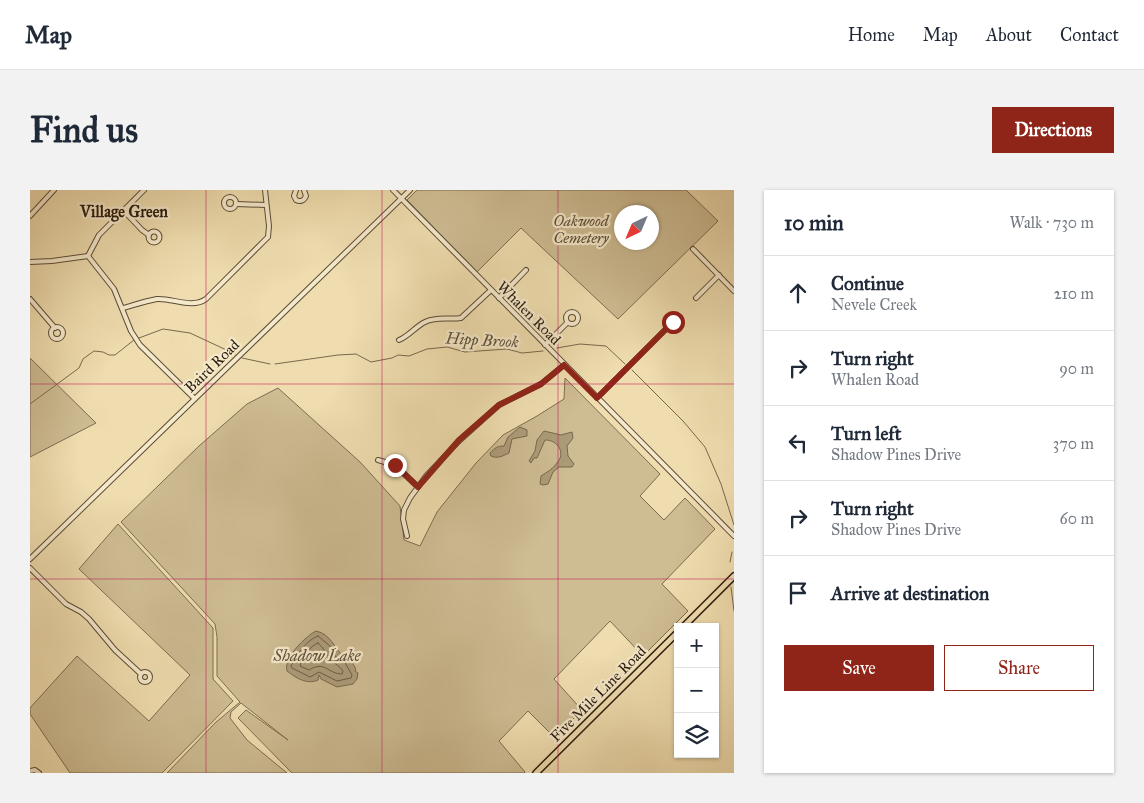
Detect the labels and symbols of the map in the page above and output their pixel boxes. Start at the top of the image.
district label: Village Green [79,202,168,222]
north arrow [614,205,659,250]
park label: Oakwood Cemetery [553,212,610,247]
street label: Whalen Road [493,277,565,349]
route start [662,311,685,334]
water label: Hipp Brook [444,329,519,352]
street label: Baird Road [181,335,243,396]
route end [384,454,407,477]
street label: Five Mile Line Road [546,642,650,746]
water label: Shadow Lake [273,646,362,665]

